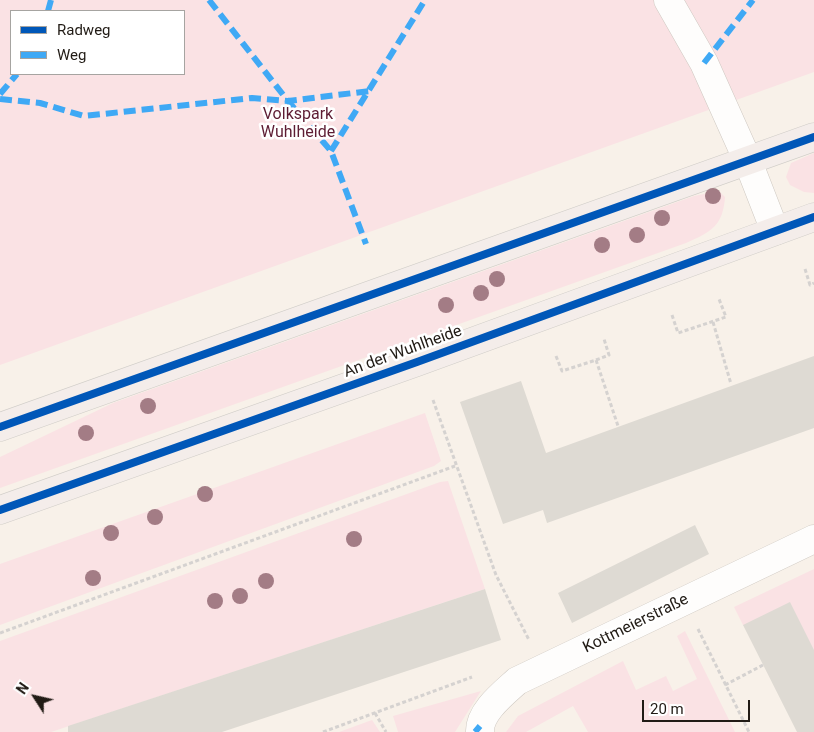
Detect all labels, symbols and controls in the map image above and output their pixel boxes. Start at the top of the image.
legend [10,10,185,75]
text: Radweg [57,21,111,39]
text: Weg [57,46,86,64]
park label: Volkspark Wuhlheide [261,105,335,143]
street label: An der Wuhlheide [341,322,465,382]
street label: Kottmeierstraße [580,590,692,658]
north arrow [10,672,60,722]
text: N [13,680,32,697]
scale bar [644,690,752,722]
text: 20 m [650,700,684,718]

